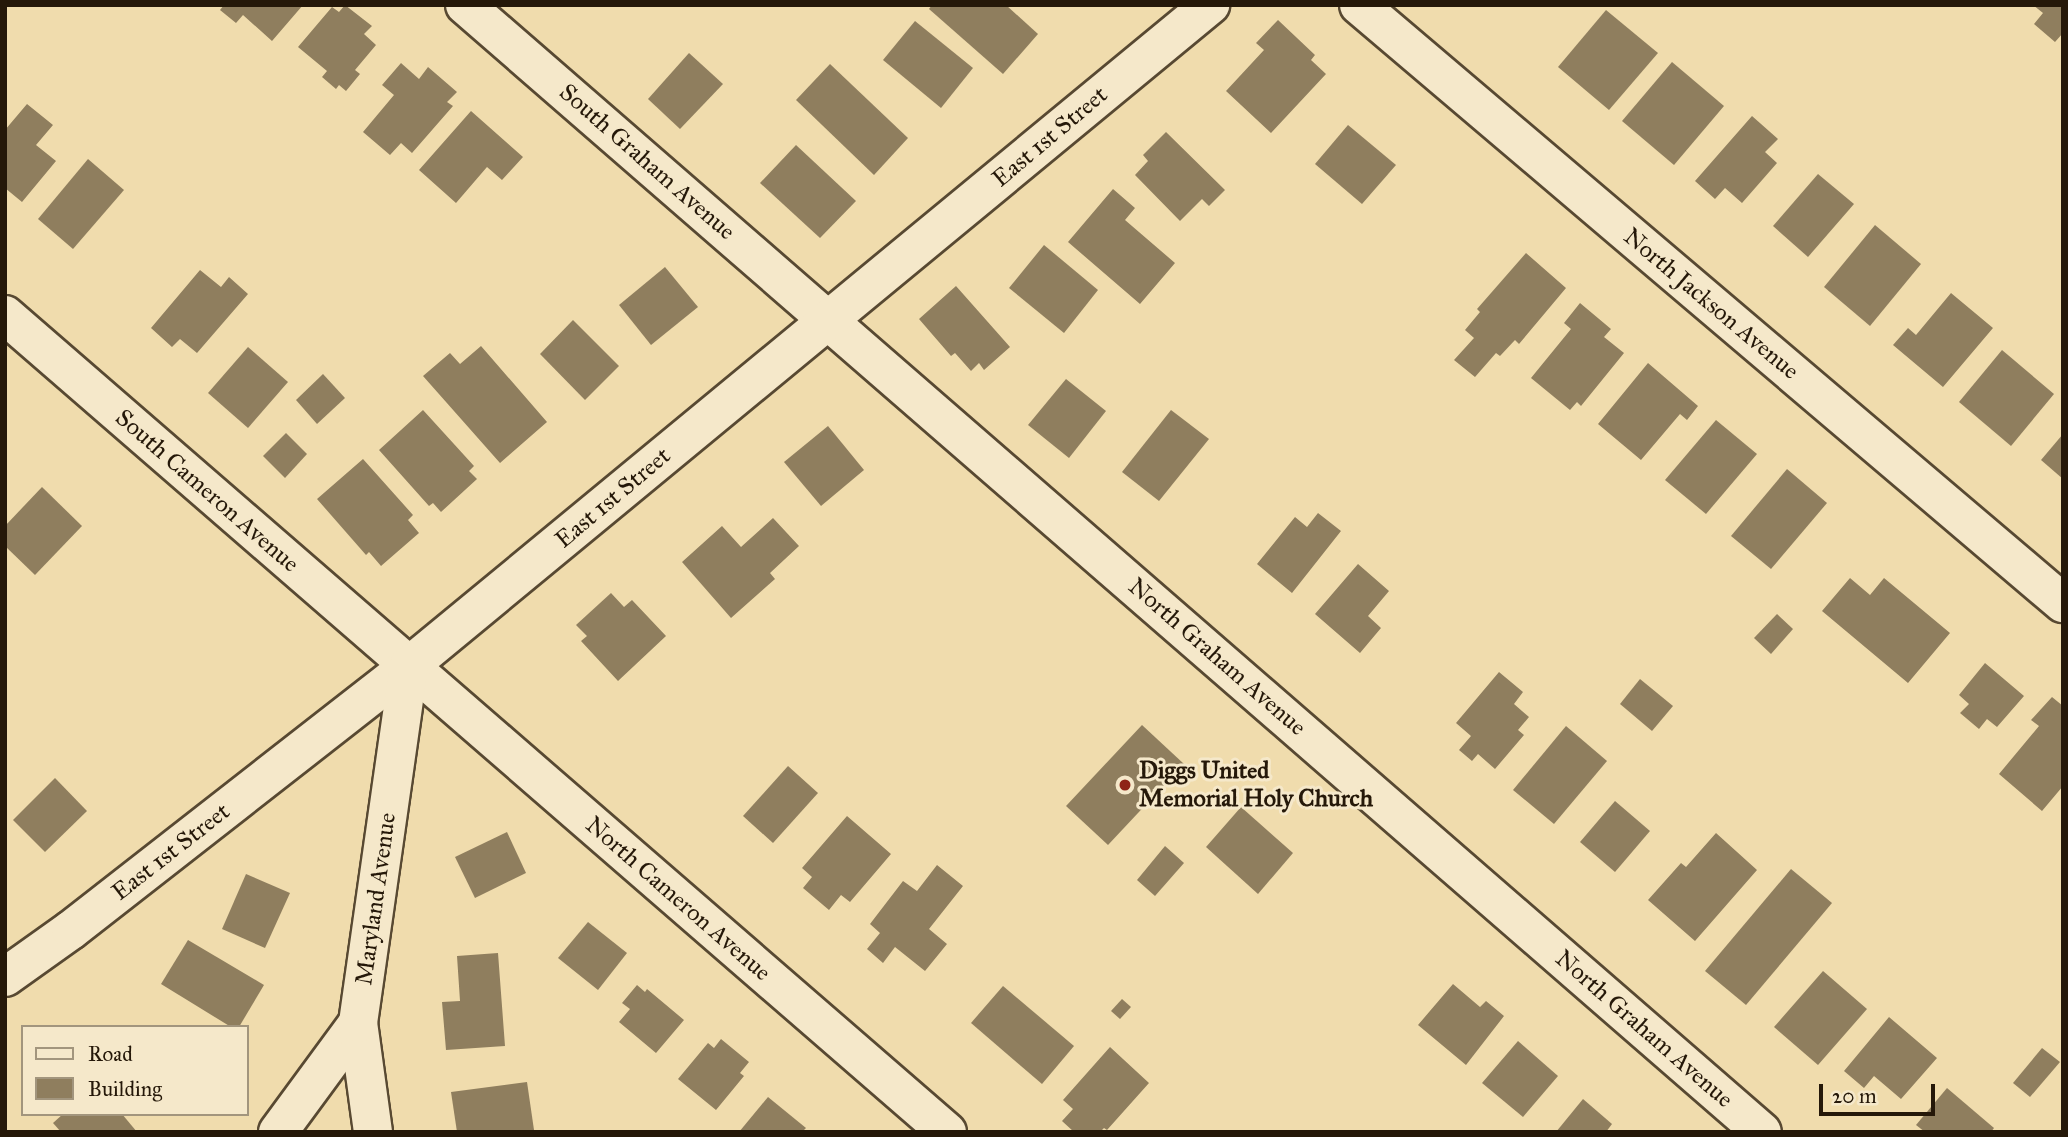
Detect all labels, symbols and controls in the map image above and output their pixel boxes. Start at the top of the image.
street label: South Graham Avenue [553,78,741,246]
street label: East 1st Street [987,81,1113,193]
street label: North Jackson Avenue [1618,222,1804,386]
street label: South Cameron Avenue [109,403,305,579]
street label: East 1st Street [550,442,676,554]
street label: North Graham Avenue [1122,572,1312,742]
place label: Diggs United Memorial Holy Church [1139,757,1373,813]
marker: Diggs United Memorial Holy Church [1117,777,1133,793]
street label: East 1st Street [106,797,236,907]
street label: Maryland Avenue [350,811,402,987]
street label: North Cameron Avenue [579,811,777,987]
street label: North Graham Avenue [1549,944,1739,1114]
legend [21,1025,248,1116]
text: Road [88,1041,133,1067]
scale bar [1823,1070,1938,1114]
text: Building [88,1076,162,1102]
text: 20 m [1832,1083,1877,1109]

